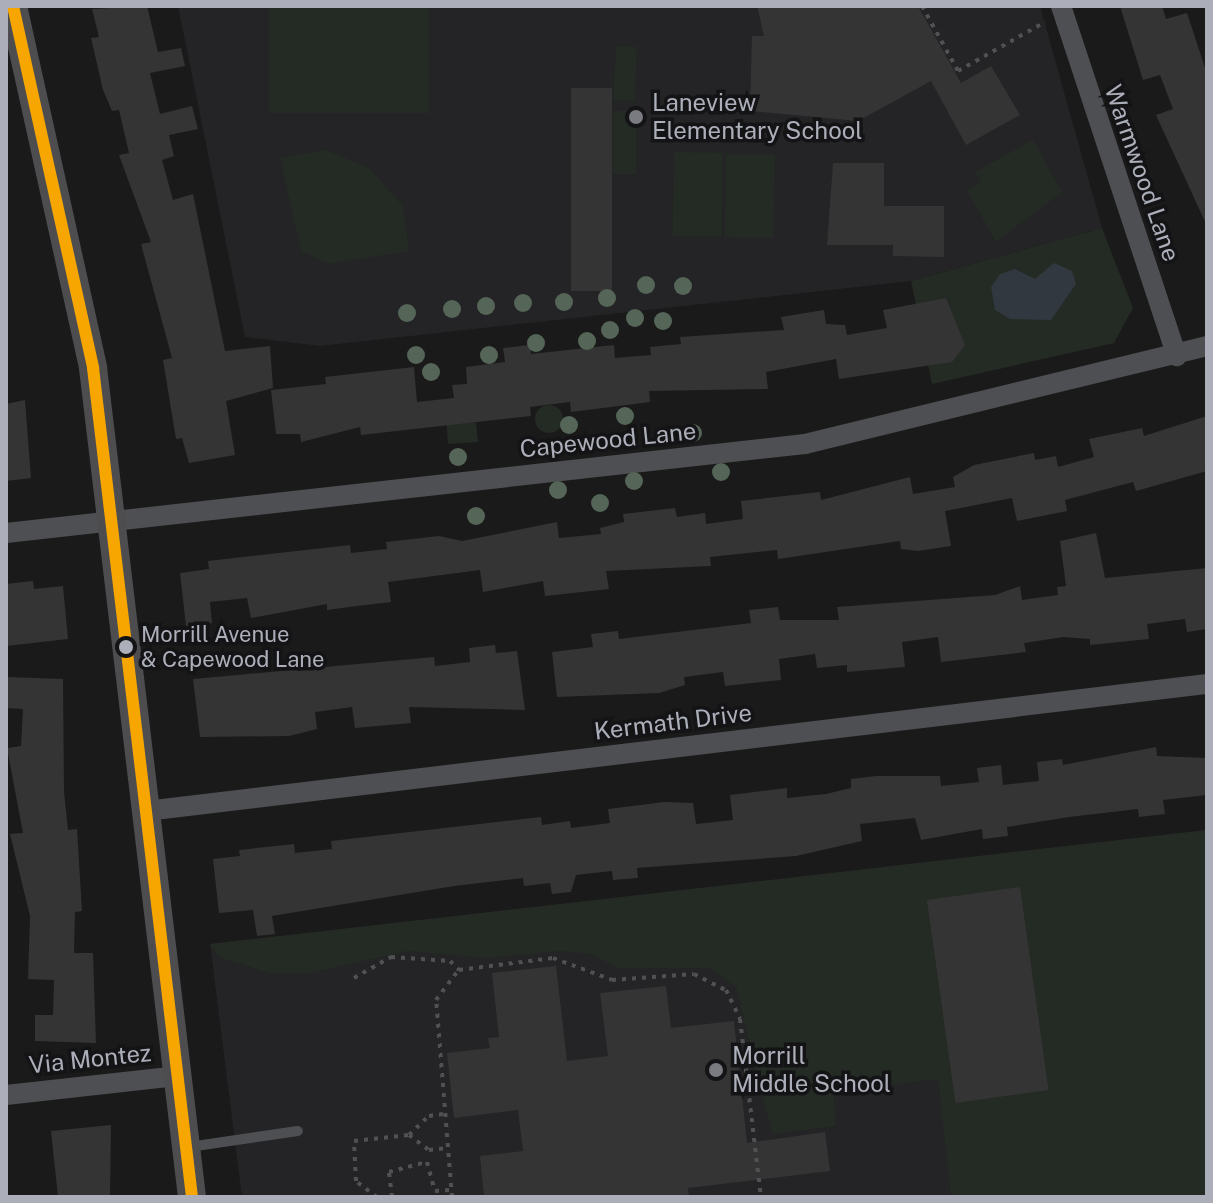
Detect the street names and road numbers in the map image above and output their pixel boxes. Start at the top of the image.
street label: Warmwood Lane [1098,81,1186,265]
street label: Capewood Lane [518,416,698,464]
street label: Kermath Drive [593,698,753,746]
street label: Via Montez [27,1038,153,1080]

